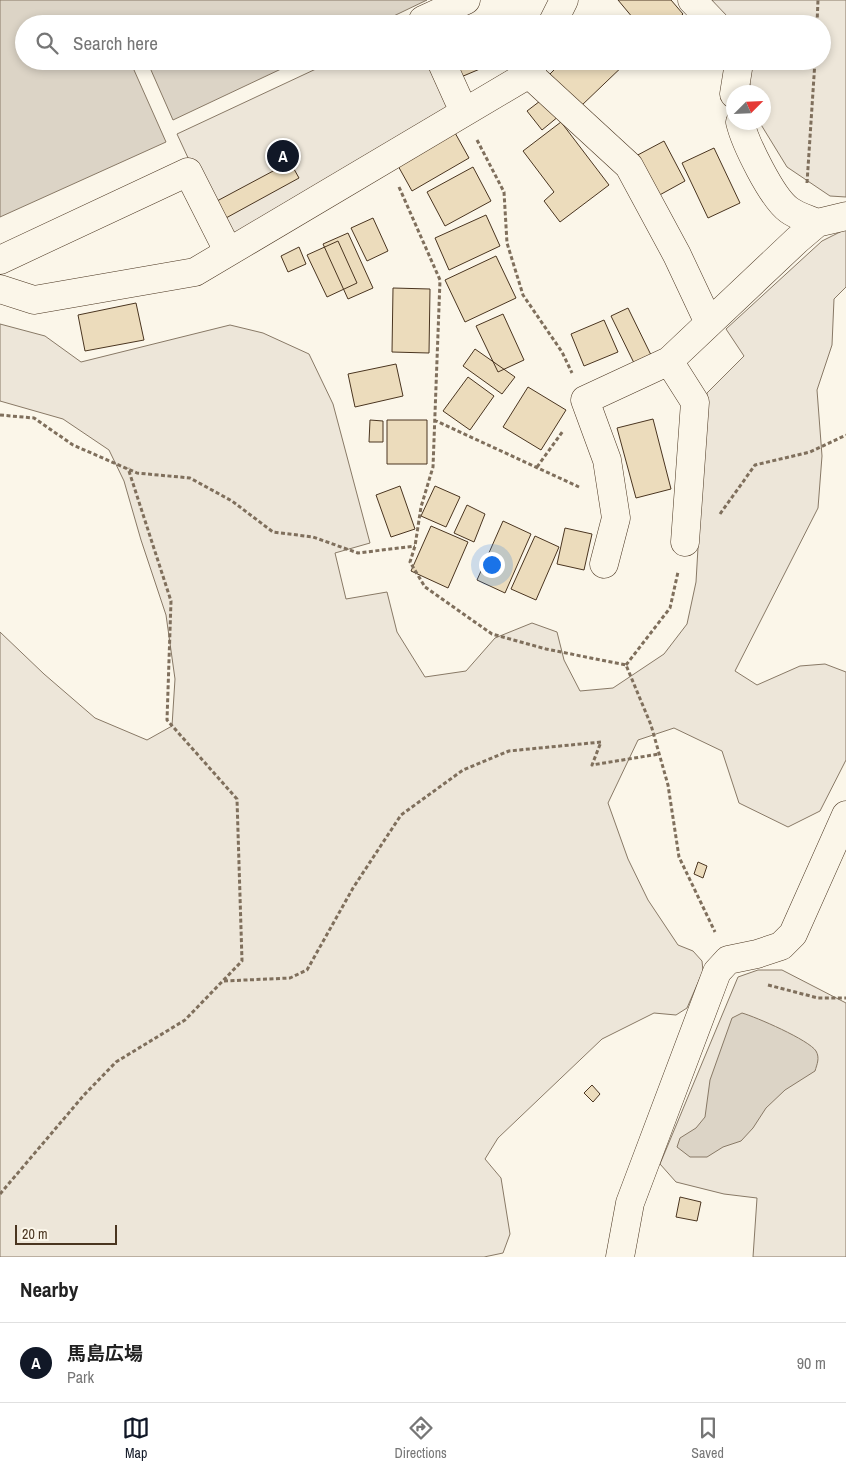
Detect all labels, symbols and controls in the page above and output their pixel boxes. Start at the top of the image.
search box [15,15,831,70]
icon: search [33,29,61,57]
text: Search here [73,30,158,56]
north arrow [726,85,771,130]
pin: A [267,137,299,175]
your location [479,552,505,578]
scale bar [15,1222,118,1245]
text: 20 m [22,1225,48,1243]
text: Nearby [20,1275,78,1304]
text: 馬島広場 [67,1340,143,1366]
text: A [31,1352,41,1374]
text: 90 m [797,1352,826,1374]
text: Park [67,1366,94,1388]
tab: Map [122,1414,150,1462]
tab: Directions [395,1414,447,1462]
tab: Saved [691,1414,724,1462]

